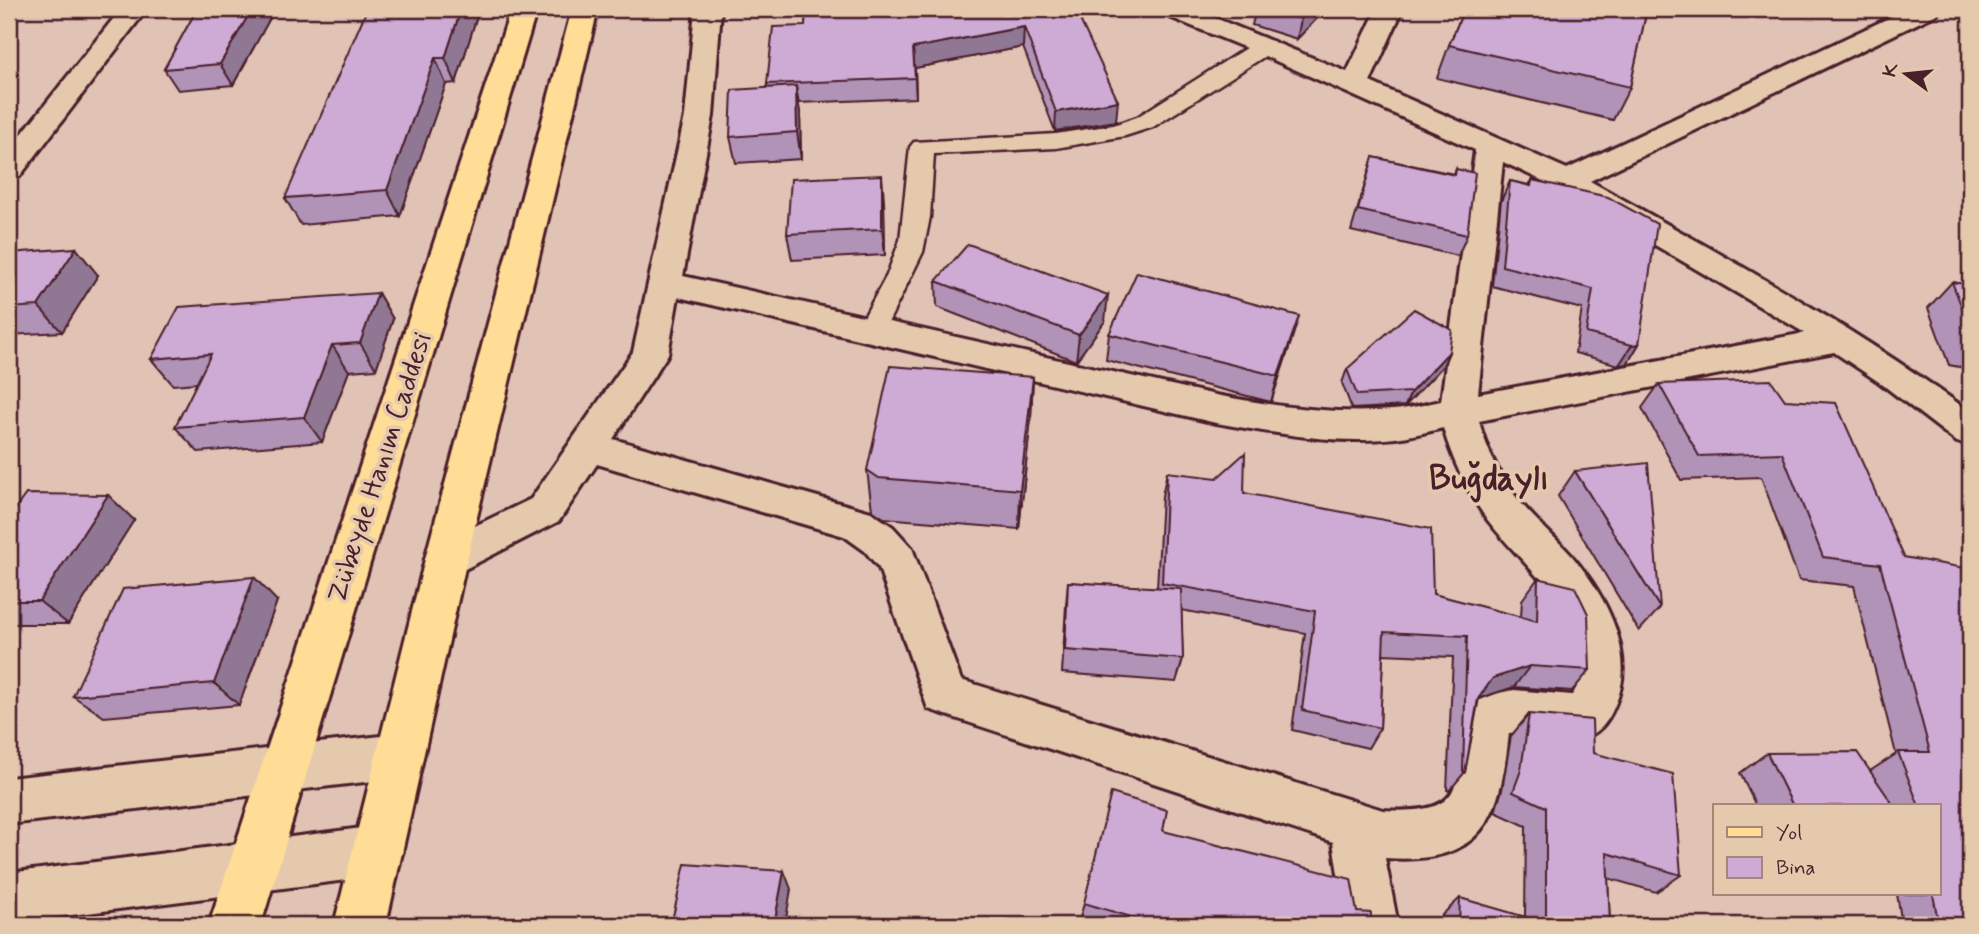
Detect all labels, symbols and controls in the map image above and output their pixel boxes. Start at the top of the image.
north arrow [1870,38,1940,108]
text: K [1877,60,1905,80]
street label: Zübeyde Hanım Caddesi [319,328,442,608]
district label: Buğdaylı [1429,456,1549,503]
legend [1713,804,1940,895]
text: Yol [1776,819,1802,847]
text: Bina [1776,854,1816,882]

